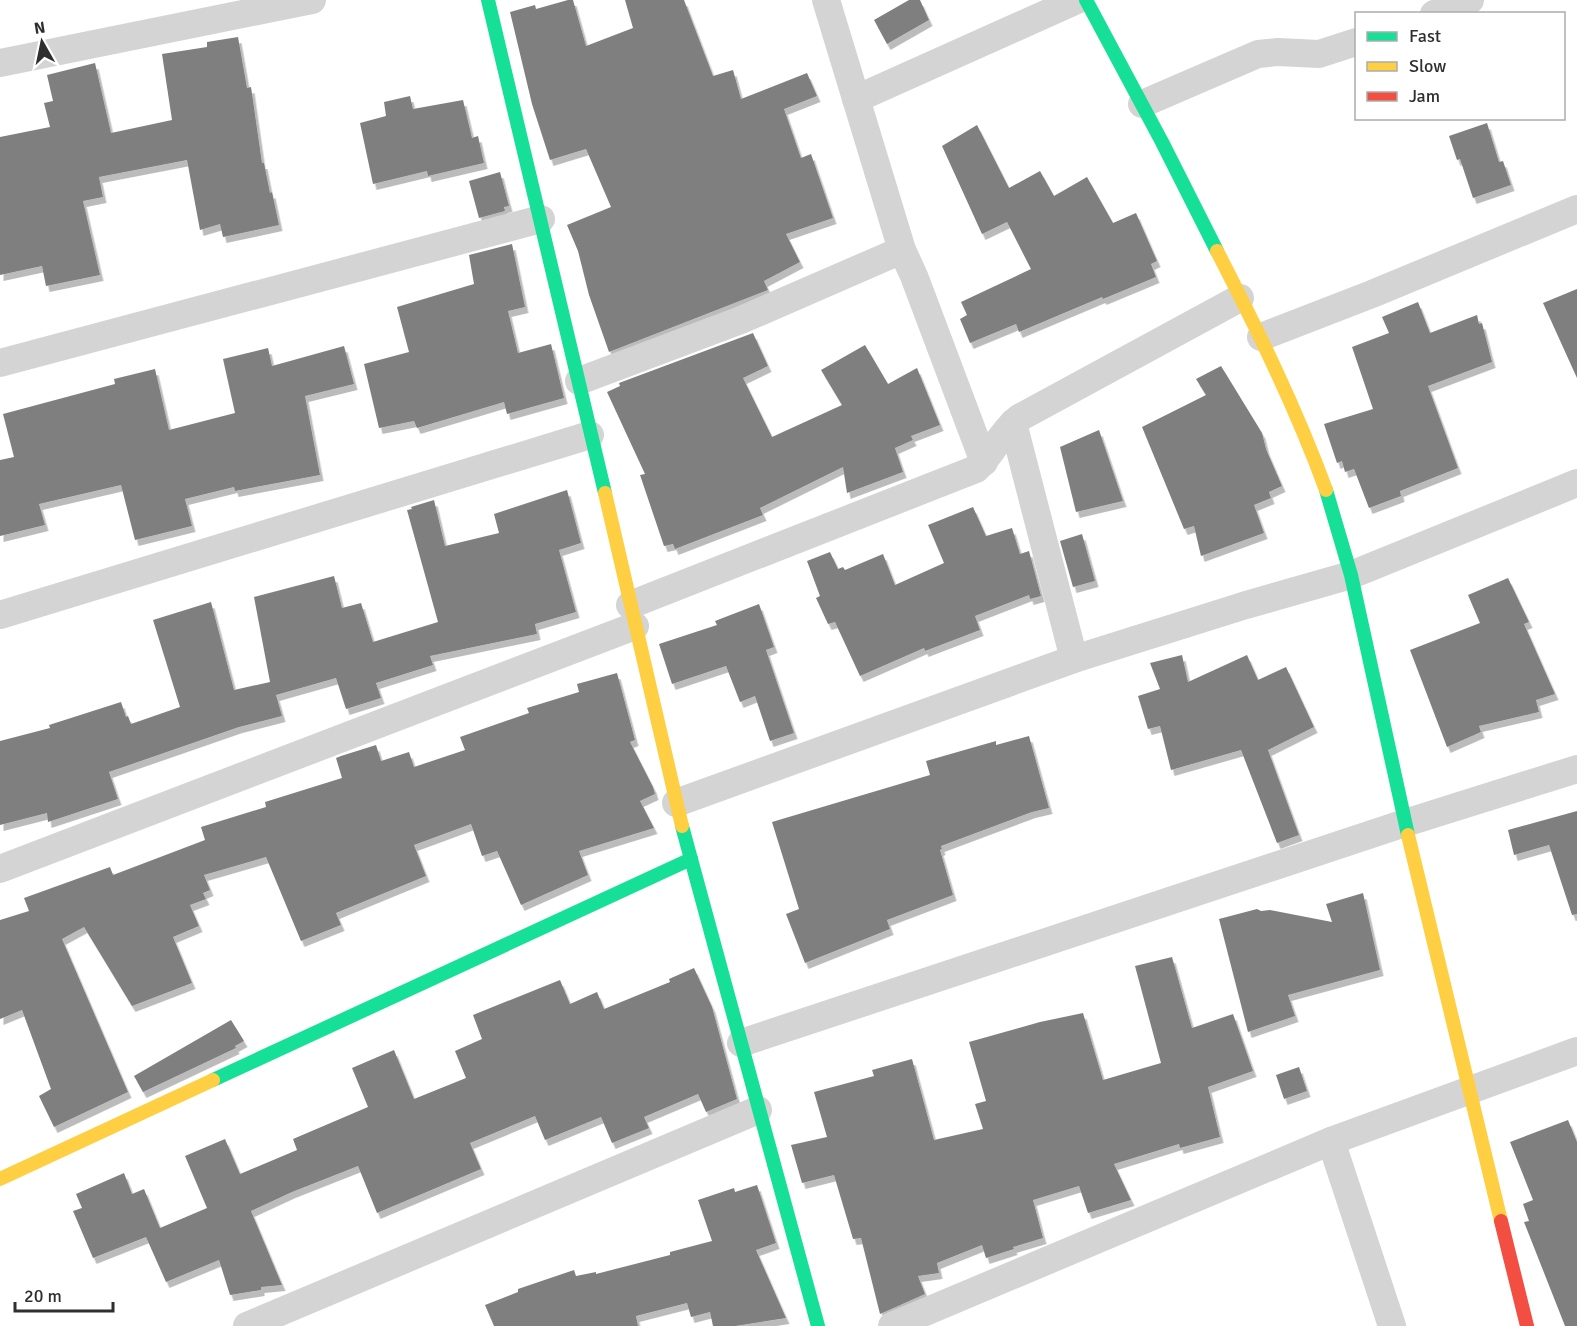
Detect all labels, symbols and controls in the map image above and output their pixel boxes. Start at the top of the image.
north arrow [12,12,72,72]
legend [1355,12,1565,120]
text: N [33,17,47,39]
text: Fast [1409,25,1441,47]
text: Slow [1409,55,1446,77]
text: Jam [1409,85,1440,107]
scale bar [15,1275,112,1313]
text: 20 m [24,1285,62,1307]

